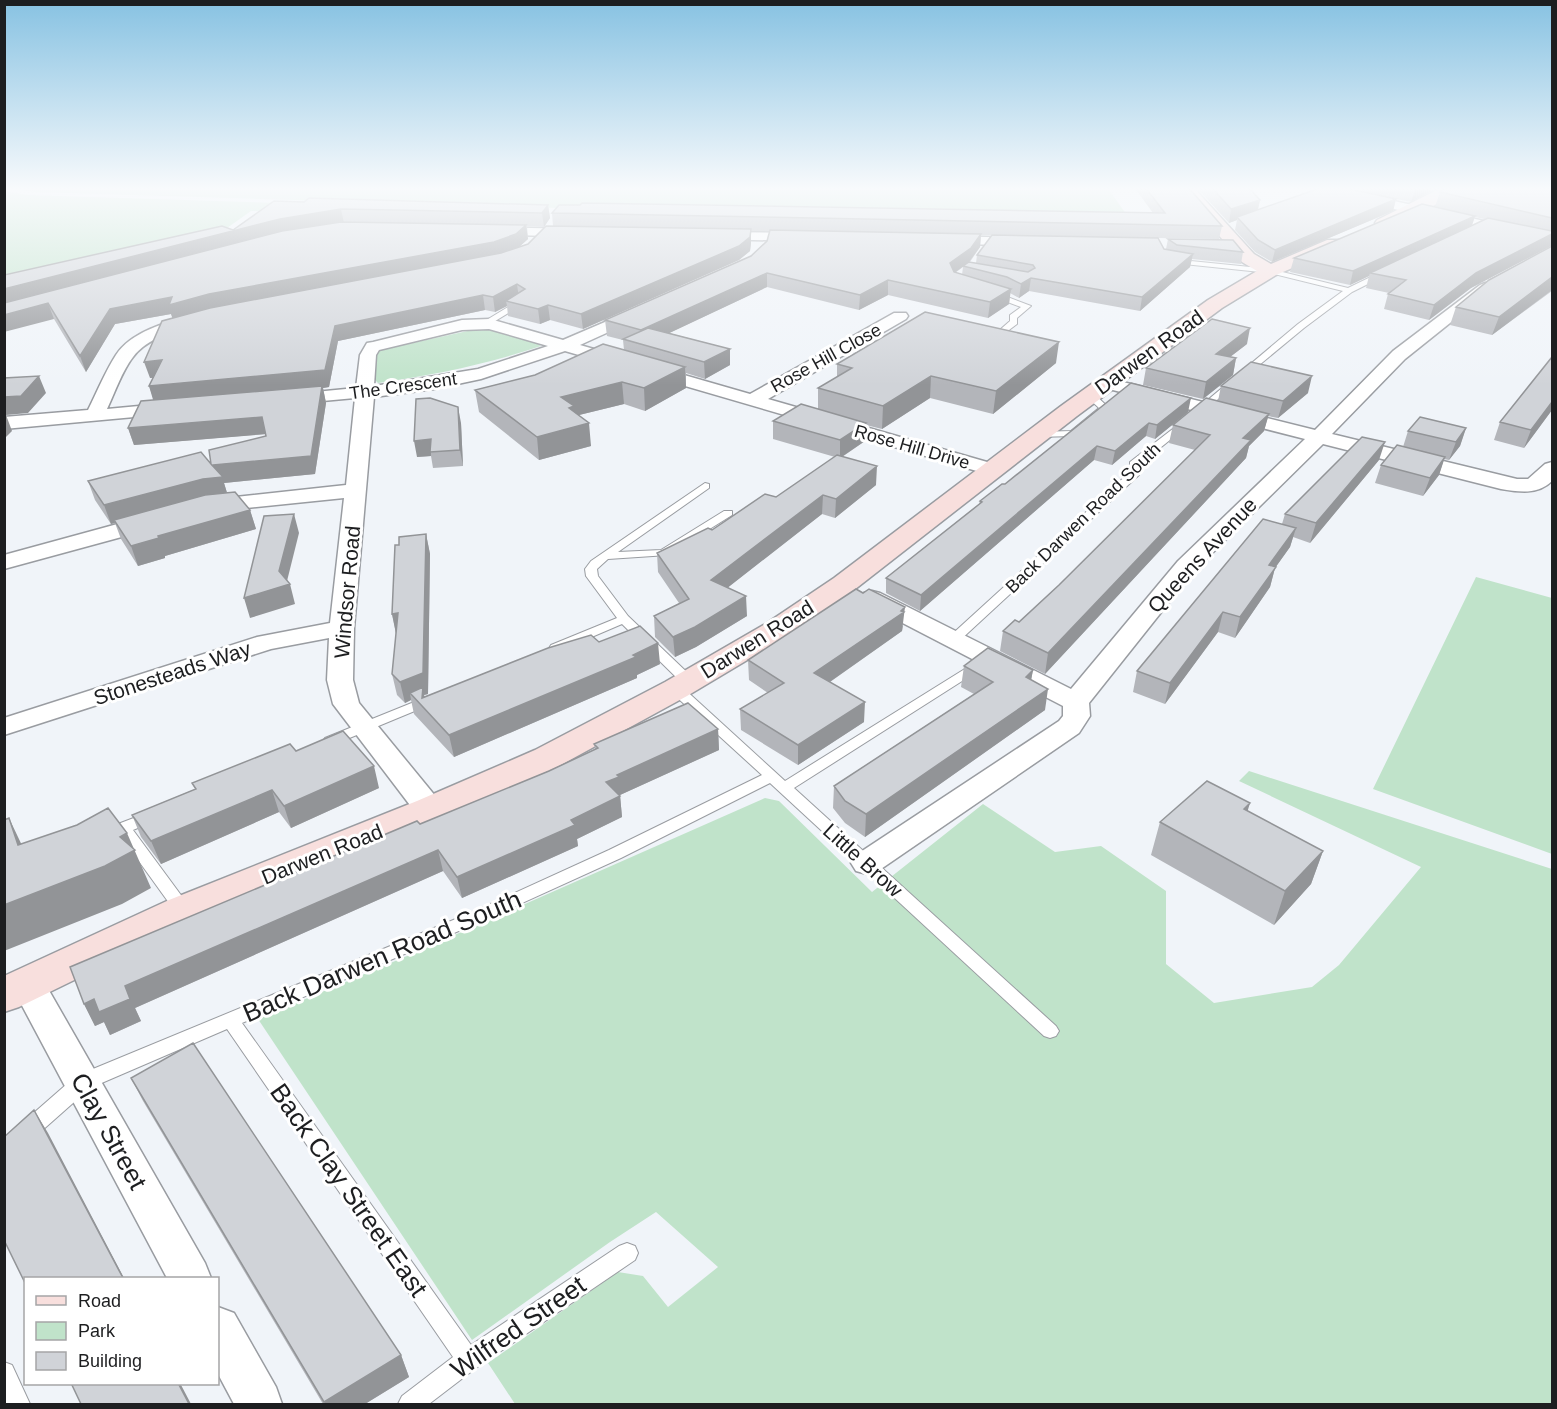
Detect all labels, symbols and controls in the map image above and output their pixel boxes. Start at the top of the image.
street label: Darwen Road [1090,305,1208,399]
street label: Rose Hill Close [767,319,885,397]
street label: The Crescent [348,369,458,403]
street label: Rose Hill Drive [852,421,972,473]
street label: Back Darwen Road South [1002,439,1164,597]
street label: Queens Avenue [1143,493,1261,617]
street label: Windsor Road [330,525,364,659]
street label: Darwen Road [696,595,818,683]
street label: Stonesteads Way [91,637,254,709]
street label: Darwen Road [258,819,386,889]
street label: Little Brow [819,819,908,902]
street label: Back Darwen Road South [238,884,526,1028]
street label: Clay Street [65,1067,154,1195]
street label: Back Clay Street East [264,1078,434,1303]
street label: Wilfred Street [445,1269,592,1384]
legend [24,1277,219,1385]
text: Road [78,1291,121,1311]
text: Park [78,1321,116,1341]
text: Building [78,1351,142,1371]

